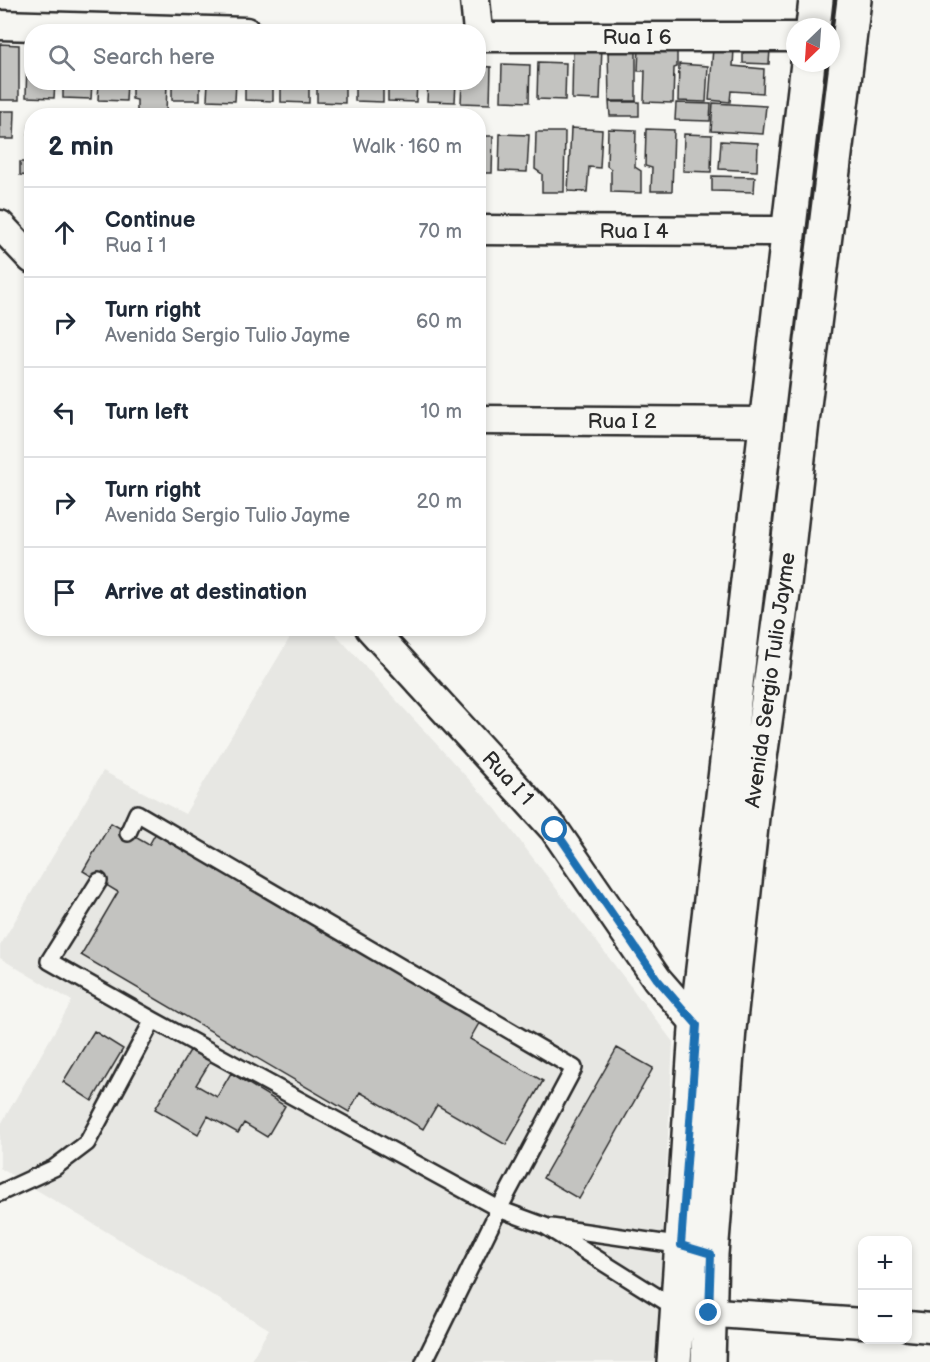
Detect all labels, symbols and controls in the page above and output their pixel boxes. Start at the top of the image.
north arrow [786,18,840,72]
search box [24,24,486,90]
street label: Rua I 6 [602,25,672,50]
icon: search [45,41,78,74]
text: Search here [93,44,215,71]
text: 2 min [48,132,114,163]
text: Walk · 160 m [353,135,462,159]
text: Continue [105,207,195,234]
icon: ahead [48,216,81,249]
street label: Rua I 4 [599,219,669,244]
text: 70 m [418,220,462,244]
text: Rua I 1 [105,234,166,258]
text: Turn right [105,297,201,324]
icon: right [48,306,81,339]
text: 60 m [416,310,462,334]
text: Avenida Sergio Tulio Jayme [105,324,350,348]
icon: left [48,396,81,429]
text: Turn left [105,399,189,426]
text: 10 m [421,400,462,424]
street label: Rua I 2 [588,409,657,434]
text: Turn right [105,477,201,504]
icon: right [48,486,81,519]
text: 20 m [417,490,462,514]
text: Avenida Sergio Tulio Jayme [105,504,350,528]
street label: Avenida Sergio Tulio Jayme [740,551,801,809]
icon: arrive [48,576,81,609]
text: Arrive at destination [105,579,307,606]
street label: Rua I 1 [476,746,539,810]
route start [541,816,567,842]
map controls [858,1236,912,1344]
button: + [858,1236,912,1290]
button: − [858,1290,912,1344]
route end [695,1299,721,1325]

